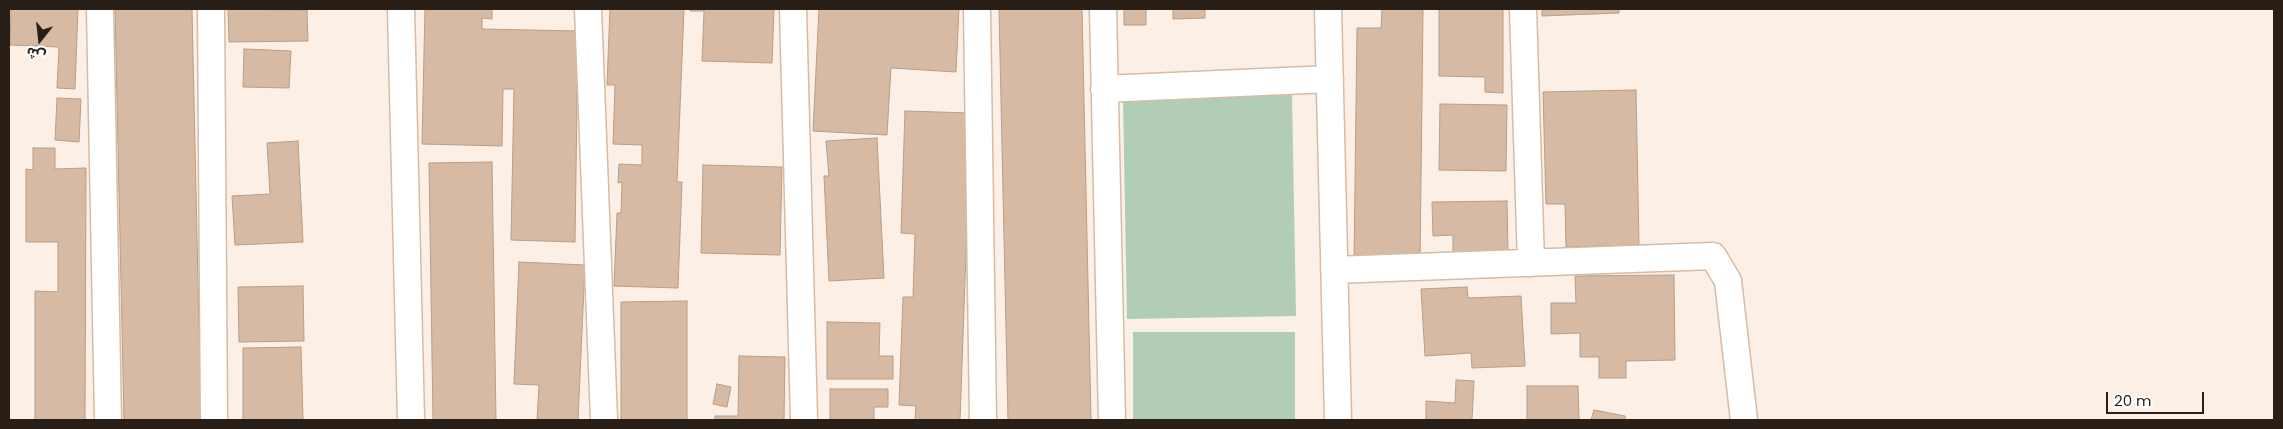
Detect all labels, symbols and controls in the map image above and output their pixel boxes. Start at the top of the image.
north arrow [15,15,65,65]
text: ش [24,42,48,67]
scale bar [2108,382,2206,414]
text: 20 m [2114,390,2152,411]

